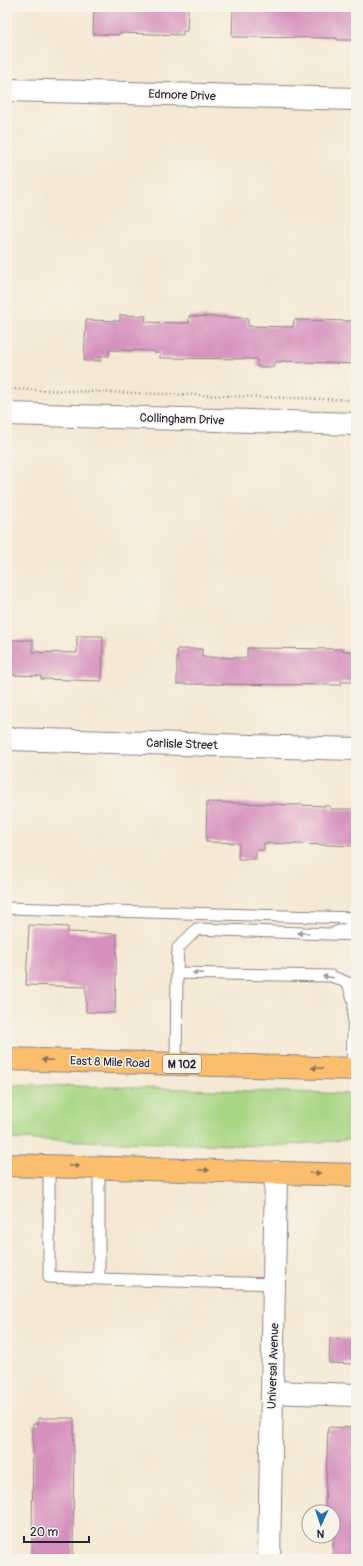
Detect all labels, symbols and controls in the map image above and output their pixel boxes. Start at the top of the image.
street label: Edmore Drive [148,87,216,104]
street label: Collingham Drive [139,411,225,428]
street label: Carlisle Street [146,736,218,753]
one-way arrow [296,930,309,936]
one-way arrow [192,970,204,977]
one-way arrow [321,974,334,980]
street label: East 8 Mile Road [70,1054,150,1071]
road number: M 102 [163,1055,201,1073]
one-way arrow [40,1057,53,1063]
one-way arrow [310,1065,323,1071]
one-way arrow [68,1163,80,1170]
one-way arrow [198,1167,211,1173]
one-way arrow [309,1170,321,1177]
street label: Universal Avenue [265,1323,283,1409]
north arrow [301,1504,341,1544]
scale bar [24,1518,89,1544]
text: 20 m [30,1525,59,1540]
text: N [316,1527,325,1540]

